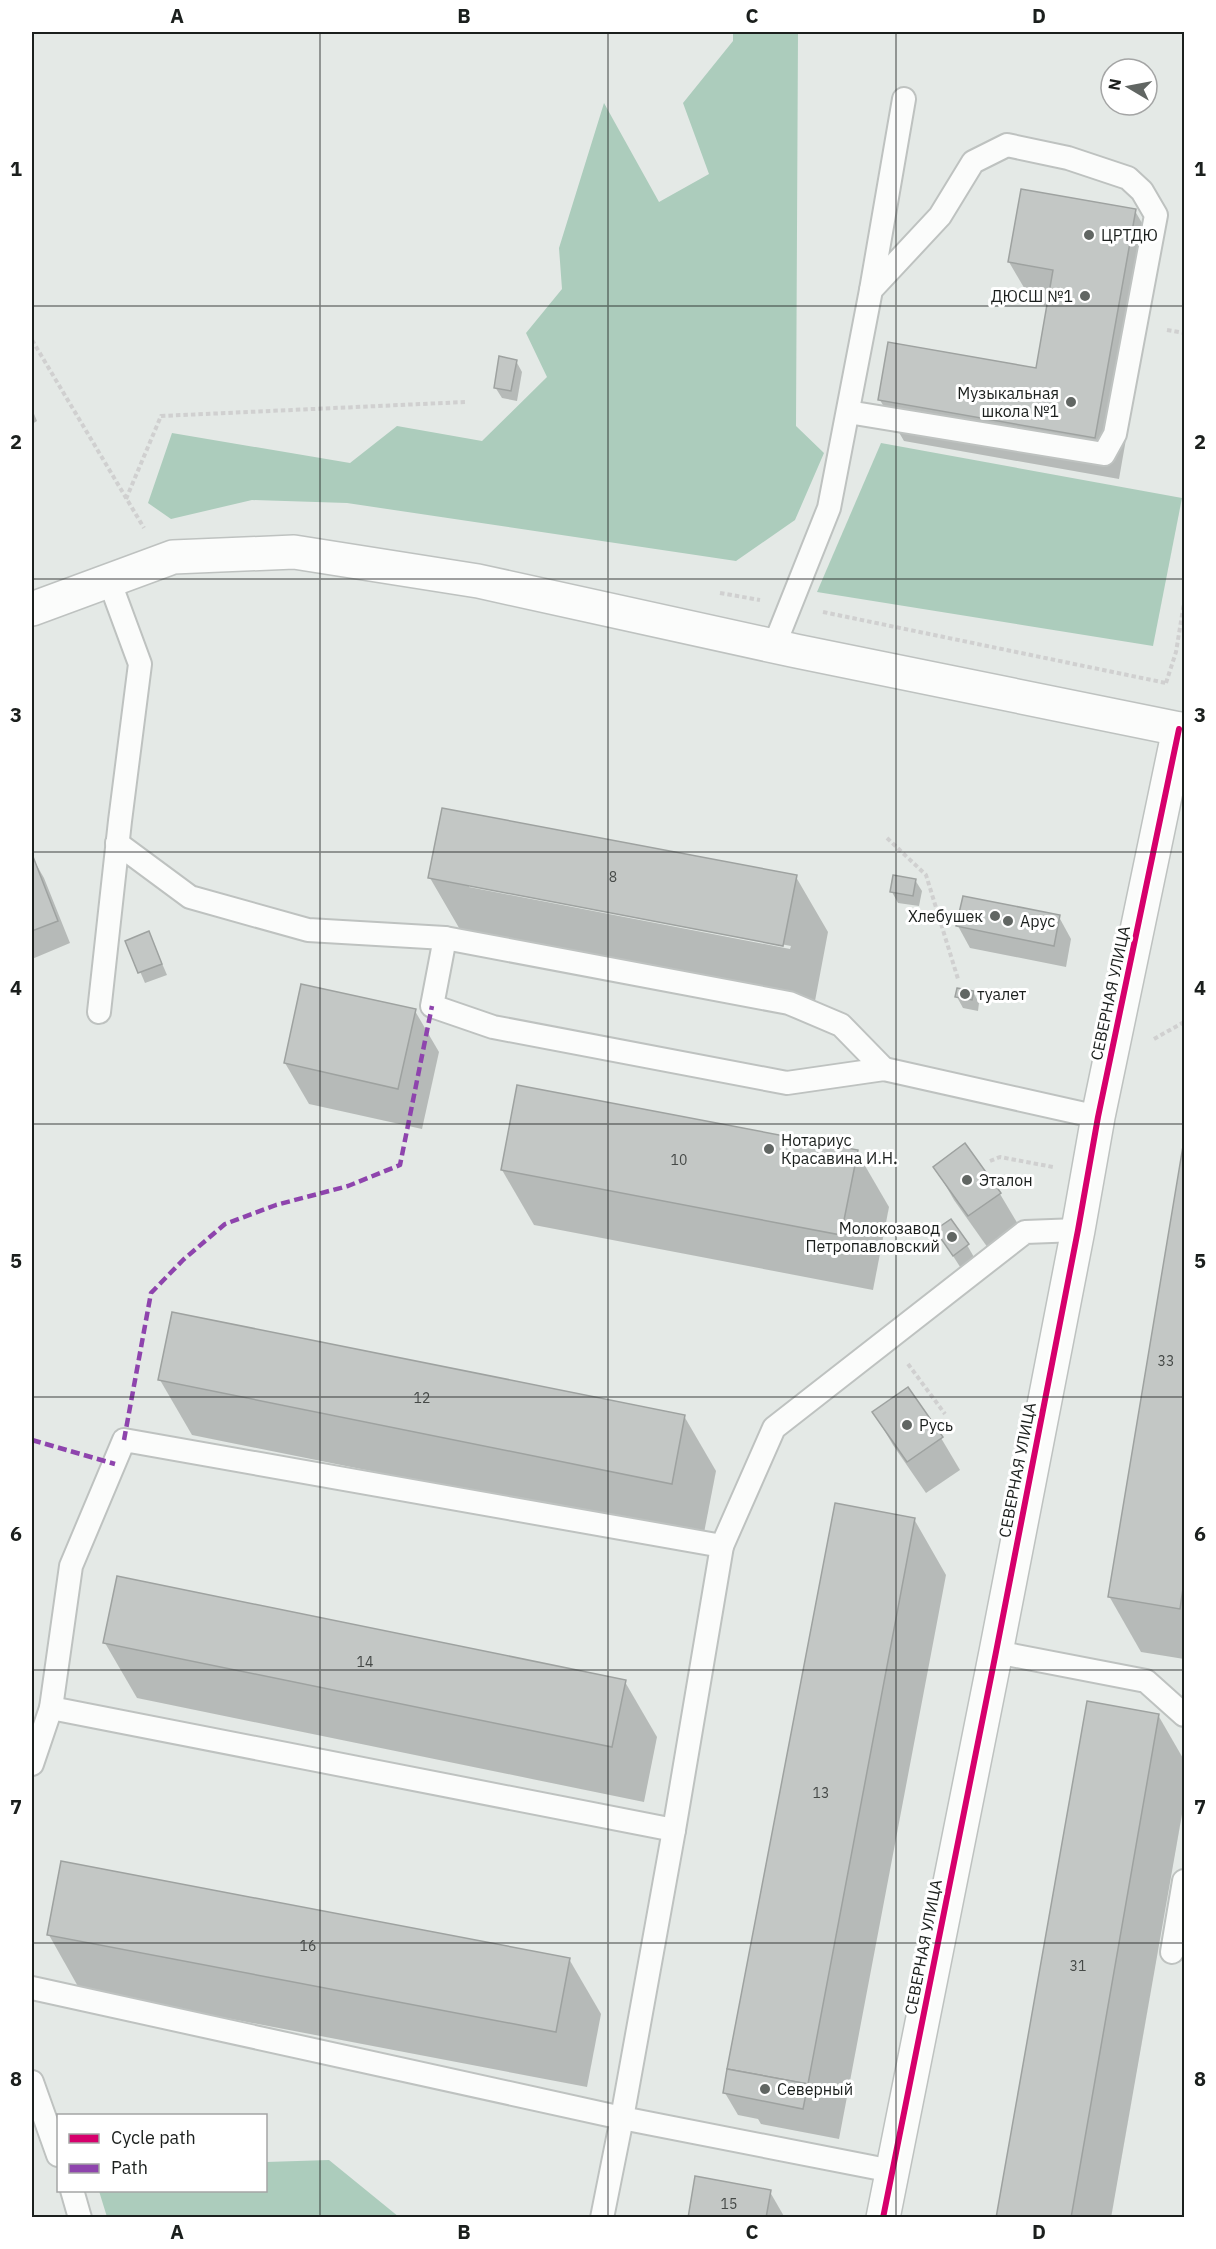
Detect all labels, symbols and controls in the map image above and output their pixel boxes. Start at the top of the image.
text: A [170,2,184,29]
text: B [457,2,471,29]
text: C [745,2,759,29]
text: D [1032,2,1046,29]
north arrow [1099,57,1159,117]
text: N [1103,77,1125,92]
text: 1 [10,155,22,182]
text: 1 [1194,155,1206,182]
place label: ЦРТДЮ [1101,225,1158,245]
marker: ЦРТДЮ [1082,228,1096,242]
place label: ДЮСШ №1 [991,286,1073,306]
marker: ДЮСШ №1 [1078,289,1092,303]
place label: Музыкальная школа №1 [957,383,1059,421]
marker: Музыкальная школа №1 [1064,395,1078,409]
text: 2 [10,428,22,455]
text: 2 [1194,428,1206,455]
text: 3 [10,701,22,728]
text: 3 [1194,701,1206,728]
house number: 8 [609,868,617,886]
place label: Хлебушек [908,906,983,926]
marker: Хлебушек [988,909,1002,923]
place label: Арус [1020,911,1055,931]
marker: Арус [1001,914,1015,928]
street label: СЕВЕРНАЯ УЛИЦА [1086,924,1134,1062]
text: 4 [10,974,22,1001]
text: 4 [1194,974,1206,1001]
place label: туалет [977,984,1027,1004]
marker: туалет [958,987,972,1001]
place label: Нотариус Красавина И.Н. [781,1130,897,1168]
marker: Нотариус Красавина И.Н. [762,1142,776,1156]
house number: 10 [671,1151,687,1169]
place label: Эталон [979,1170,1033,1190]
marker: Эталон [960,1173,974,1187]
place label: Молокозавод Петропавловский [805,1218,940,1256]
marker: Молокозавод Петропавловский [945,1230,959,1244]
text: 5 [10,1247,22,1274]
text: 5 [1194,1247,1206,1274]
house number: 33 [1158,1352,1174,1370]
house number: 12 [414,1389,430,1407]
street label: СЕВЕРНАЯ УЛИЦА [994,1401,1040,1539]
place label: Русь [919,1415,953,1435]
marker: Русь [900,1418,914,1432]
text: 6 [10,1520,22,1547]
text: 6 [1194,1520,1206,1547]
house number: 14 [357,1653,373,1671]
house number: 13 [813,1784,829,1802]
text: 7 [10,1793,22,1820]
text: 7 [1194,1793,1206,1820]
street label: СЕВЕРНАЯ УЛИЦА [900,1878,946,2016]
house number: 16 [300,1937,316,1955]
house number: 31 [1070,1957,1086,1975]
text: 8 [10,2065,22,2092]
text: 8 [1194,2065,1206,2092]
place label: Северный [777,2079,853,2099]
marker: Северный [758,2082,772,2096]
legend [57,2114,267,2192]
text: Cycle path [111,2126,196,2149]
text: Path [111,2156,148,2179]
house number: 15 [721,2195,737,2213]
text: A [170,2218,184,2245]
text: B [457,2218,471,2245]
text: C [745,2218,759,2245]
text: D [1032,2218,1046,2245]

